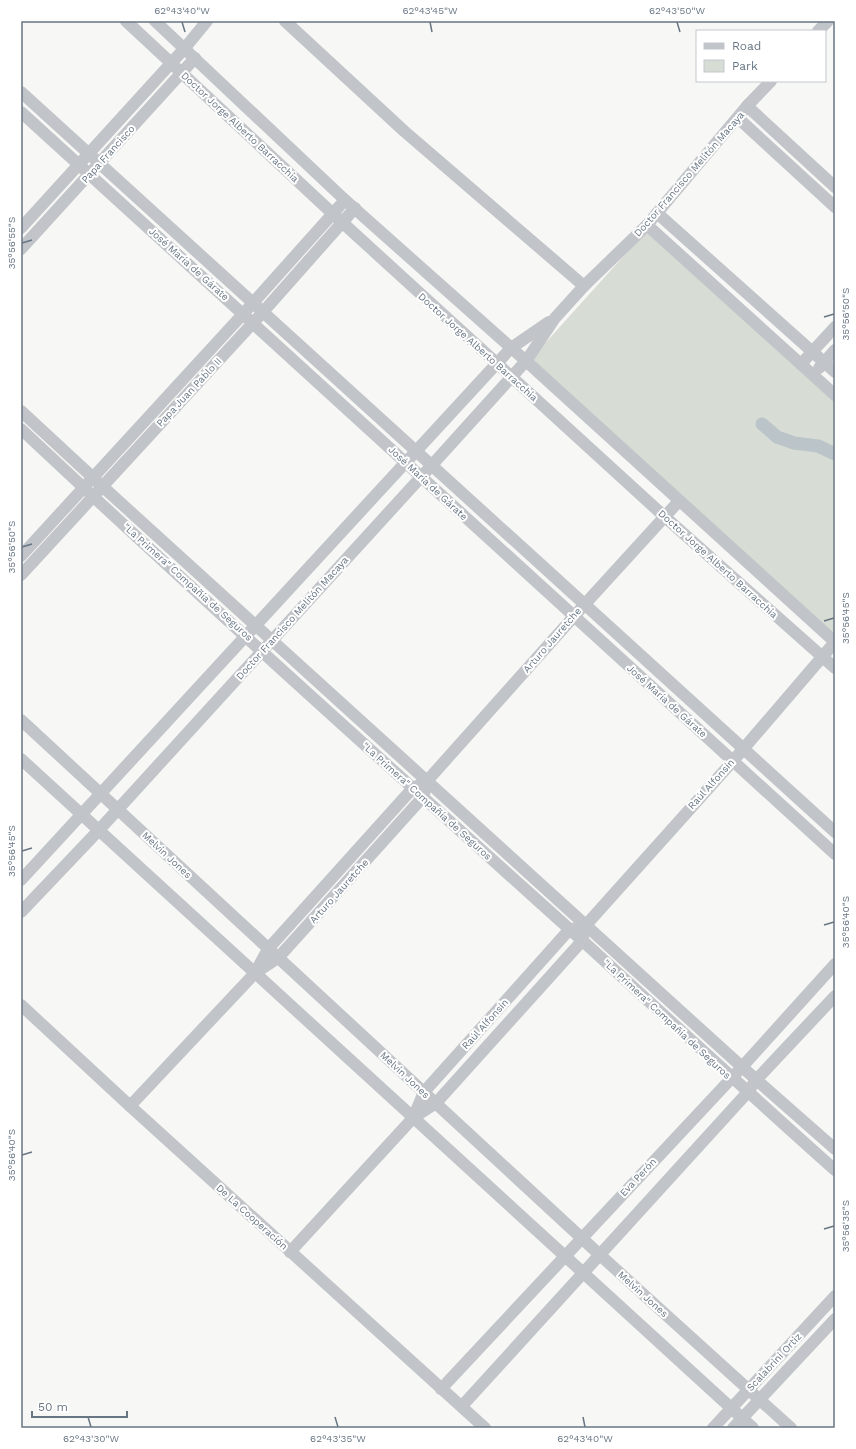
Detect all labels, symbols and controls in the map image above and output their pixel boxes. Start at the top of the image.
text: 62°43'40"W [154,5,210,16]
text: 62°43'45"W [402,5,458,16]
text: 62°43'50"W [649,5,705,16]
legend [696,30,826,82]
text: Road [732,39,761,53]
text: Park [732,59,758,73]
street label: Doctor Jorge Alberto Barracchia [179,70,301,185]
street label: Doctor Francisco Melitón Macaya [632,109,746,239]
street label: Papa Francisco [79,123,137,185]
text: 35°56'55"S [6,217,17,269]
street label: José María de Gárate [147,225,231,303]
text: 35°56'50"S [840,288,851,340]
street label: Doctor Jorge Alberto Barracchia [416,291,540,404]
street label: Papa Juan Pablo II [154,355,224,429]
street label: José María de Gárate [386,444,470,522]
street label: Doctor Jorge Alberto Barracchia [656,508,780,621]
text: 35°56'50"S [6,521,17,573]
street label: "La Primera" Compañía de Seguros [121,521,255,643]
street label: Doctor Francisco Melitón Macaya [234,554,350,682]
text: 35°56'45"S [840,592,851,644]
street label: Arturo Jauretche [521,605,583,675]
street label: José María de Gárate [625,662,709,740]
street label: "La Primera" Compañía de Seguros [360,740,494,862]
street label: Raúl Alfonsín [686,757,736,811]
text: 35°56'45"S [6,825,17,877]
street label: Melvin Jones [140,829,194,881]
street label: Arturo Jauretche [307,857,371,925]
text: 35°56'40"S [840,896,851,948]
street label: "La Primera" Compañía de Seguros [601,957,733,1081]
street label: Raúl Alfonsín [460,997,510,1051]
street label: Melvin Jones [378,1049,432,1101]
text: 35°56'40"S [6,1129,17,1181]
street label: Eva Perón [618,1156,658,1198]
street label: De La Cooperación [214,1182,290,1252]
text: 35°56'35"S [840,1200,851,1252]
street label: Melvin Jones [616,1269,670,1319]
street label: Scalabrini Ortiz [744,1331,804,1393]
scale bar [32,1393,127,1419]
text: 50 m [38,1400,68,1414]
text: 62°43'30"W [63,1433,120,1444]
text: 62°43'35"W [310,1433,366,1444]
text: 62°43'40"W [557,1433,613,1444]

